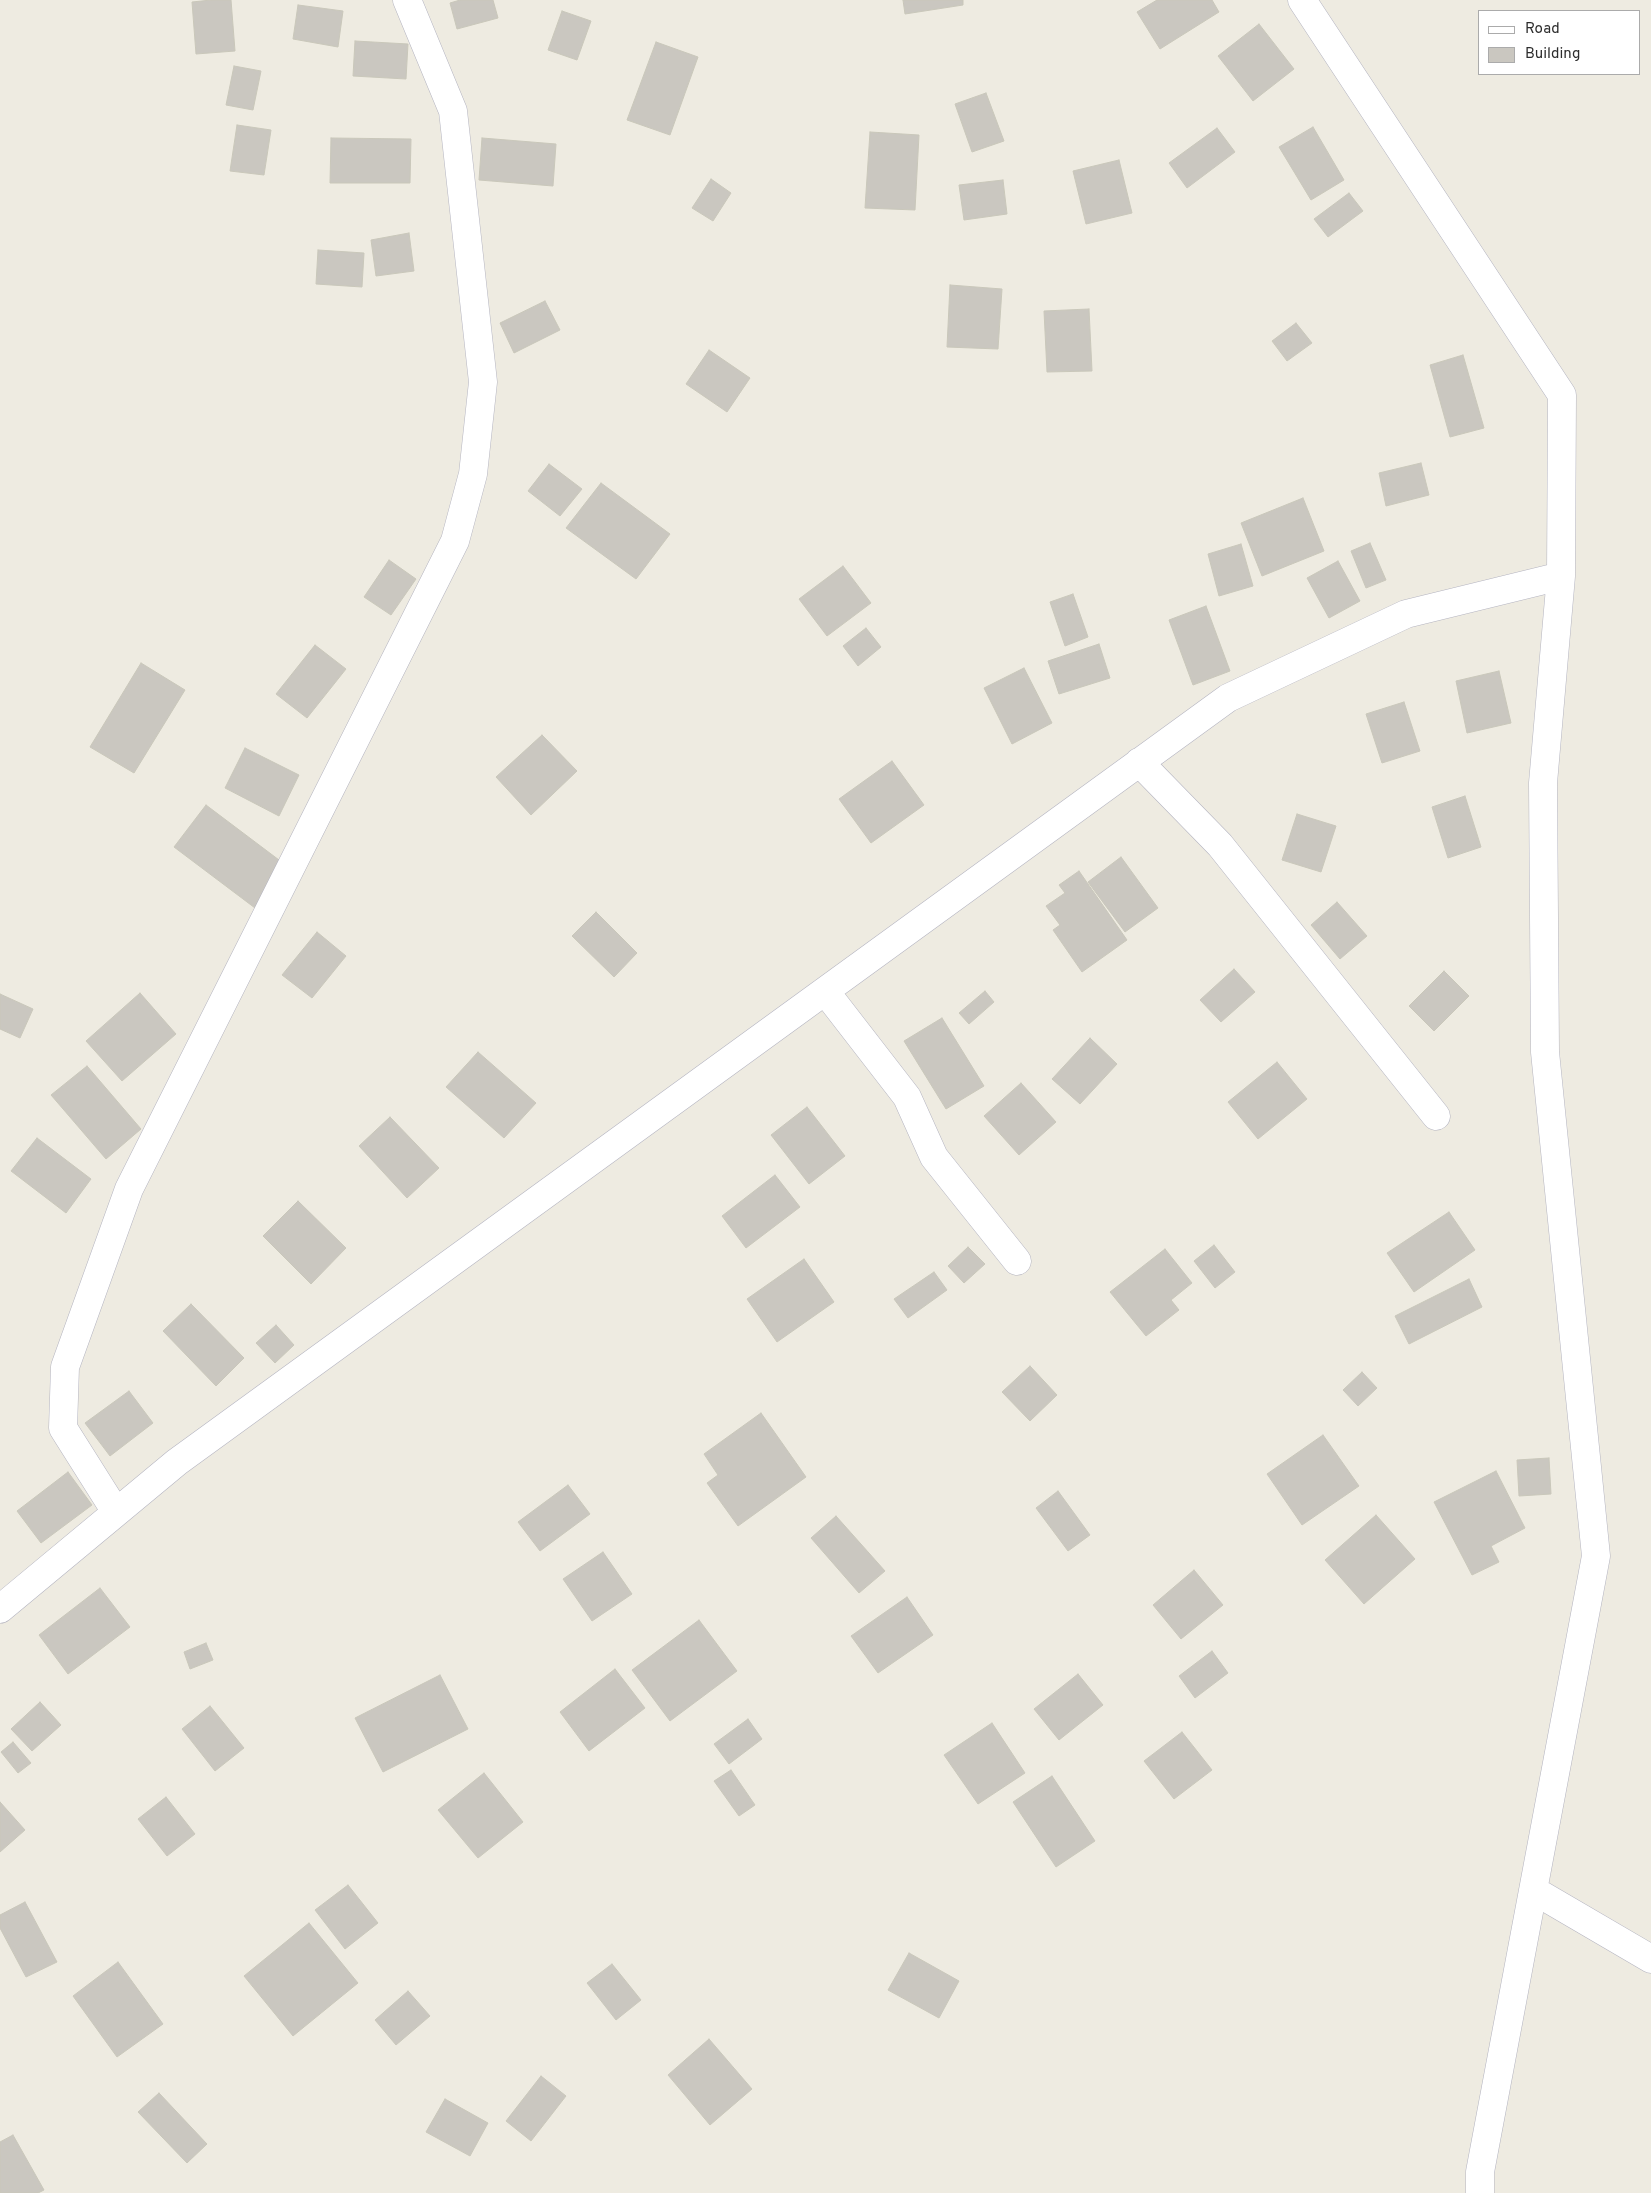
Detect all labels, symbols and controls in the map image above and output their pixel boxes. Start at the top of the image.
legend [1478,10,1641,75]
text: Road [1525,20,1560,39]
text: Building [1525,45,1580,64]

